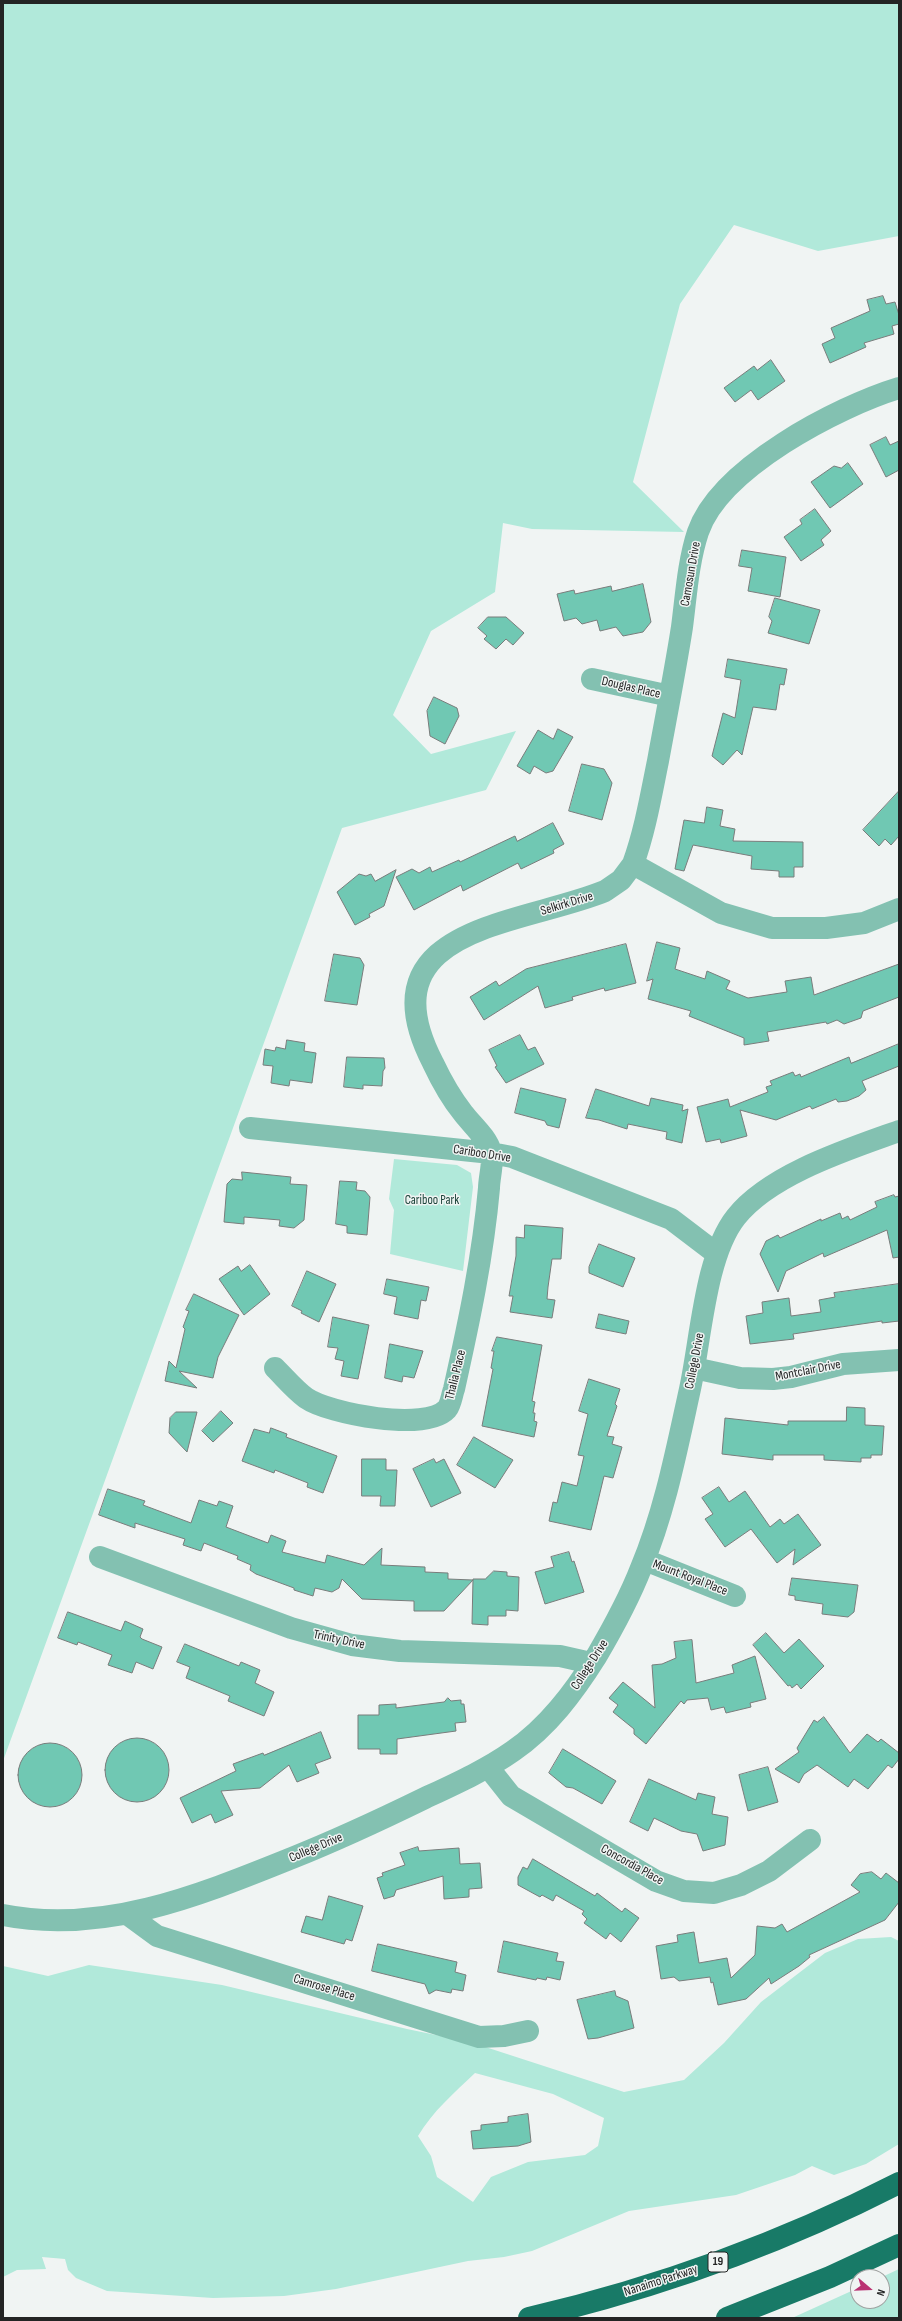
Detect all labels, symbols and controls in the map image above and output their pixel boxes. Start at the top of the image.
street label: Camosun Drive [678,541,704,607]
street label: Douglas Place [600,674,662,702]
street label: Selkirk Drive [539,889,595,919]
street label: Cariboo Drive [452,1142,512,1166]
park label: Cariboo Park [405,1193,459,1209]
street label: College Drive [682,1332,708,1390]
street label: Thalia Place [442,1348,470,1402]
street label: Montclair Drive [774,1357,842,1385]
street label: Mount Royal Place [650,1557,730,1599]
street label: Trinity Drive [312,1627,366,1653]
street label: College Drive [568,1637,612,1693]
street label: College Drive [287,1830,345,1866]
street label: Concordia Place [598,1841,666,1889]
street label: Camrose Place [291,1971,357,2005]
road number: 19 [708,2252,728,2272]
street label: Nanaimo Parkway [622,2262,700,2300]
north arrow [850,2269,890,2309]
text: N [874,2288,888,2298]

